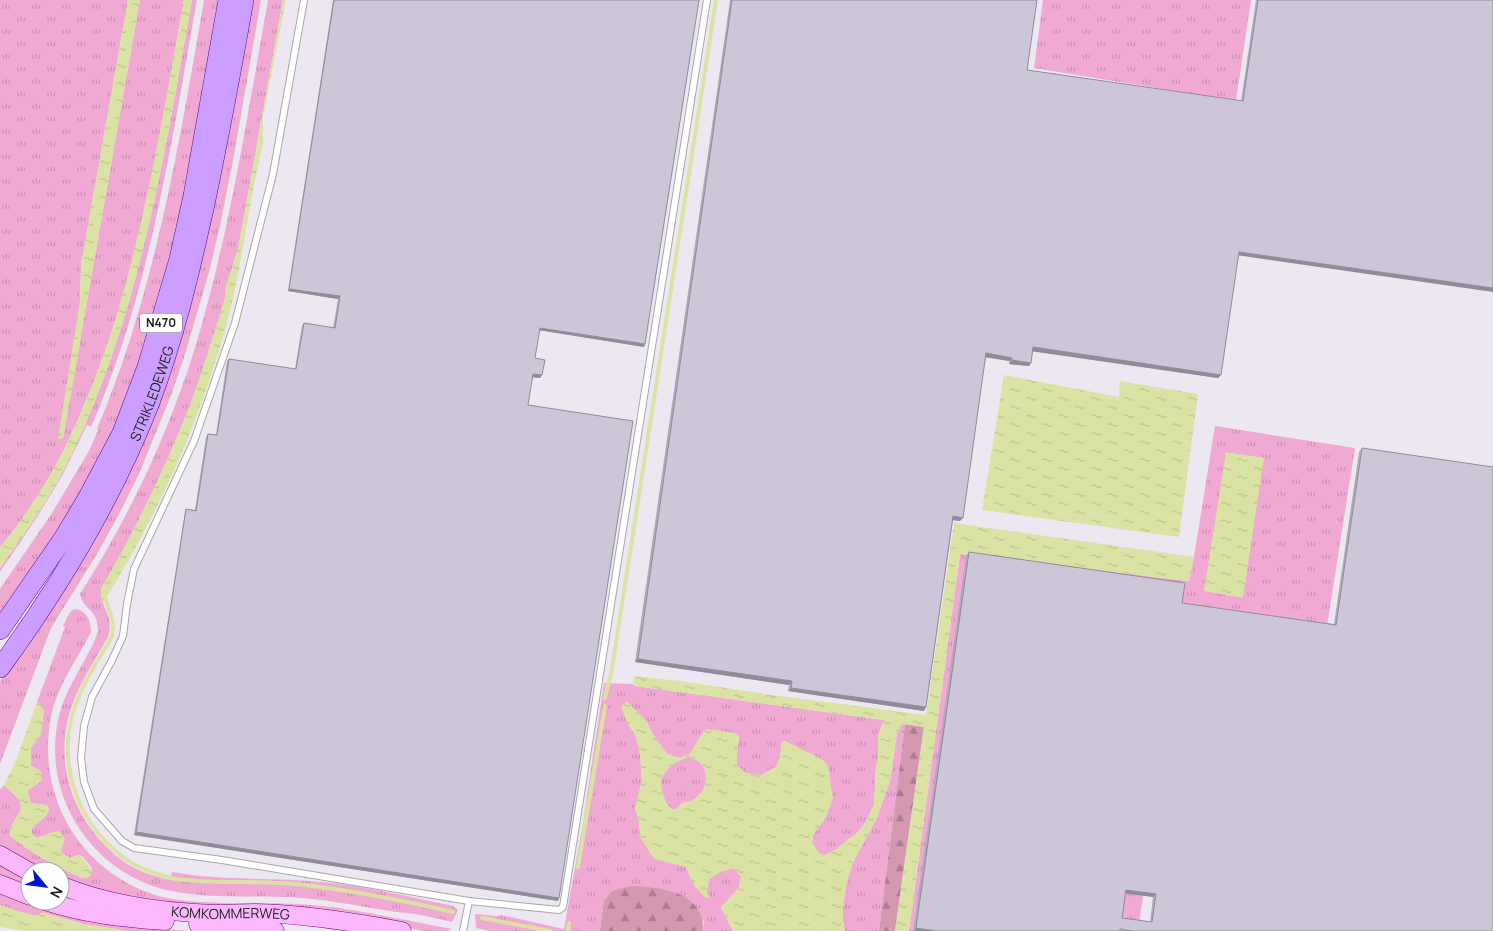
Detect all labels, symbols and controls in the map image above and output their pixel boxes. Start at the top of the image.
road number: N470 [140,314,182,332]
street label: STRIKLEDEWEG [125,343,178,444]
north arrow [20,861,70,911]
text: N [46,884,68,902]
street label: KOMKOMMERWEG [170,901,291,924]

